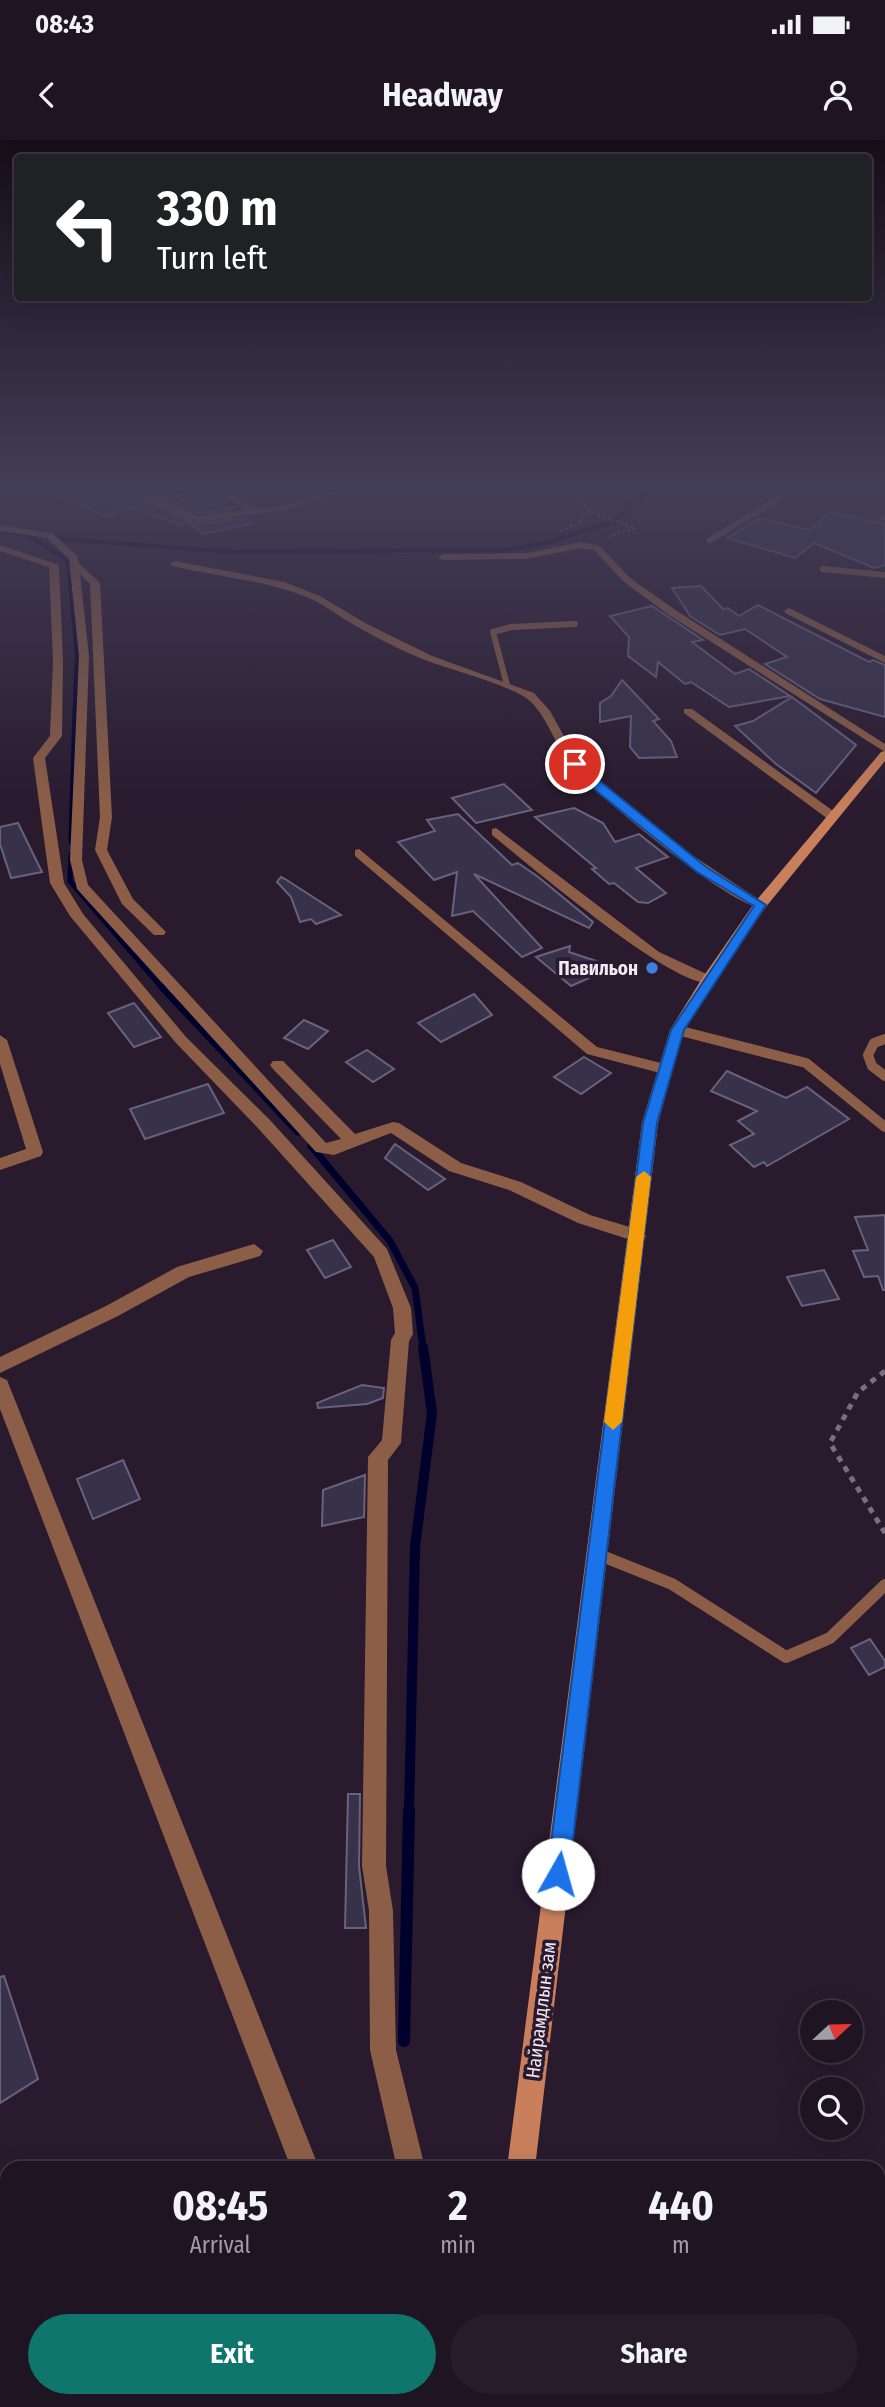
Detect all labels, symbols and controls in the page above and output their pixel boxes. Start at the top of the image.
text: 08:43 [35,9,94,40]
icon: back [28,76,66,114]
text: Headway [382,76,503,114]
icon: person [819,76,857,114]
text: 330 m [157,179,278,238]
icon: left [42,182,133,273]
text: Turn left [157,239,267,277]
pin [545,734,605,794]
icon: arrive [556,745,594,783]
place label: Павильон [558,957,638,980]
marker: Павильон [644,960,660,976]
position arrow [521,1837,595,1911]
street label: Найрамдлын зам [521,1940,561,2080]
north arrow [800,2000,863,2063]
map controls [800,2000,863,2140]
button: search [800,2077,863,2140]
text: 08:45 [172,2181,268,2231]
text: 2 [448,2181,468,2231]
text: 440 [648,2181,714,2231]
text: Arrival [190,2231,251,2259]
text: min [440,2231,476,2259]
text: m [672,2231,690,2259]
button: Exit [28,2314,436,2394]
button: Share [450,2314,858,2394]

